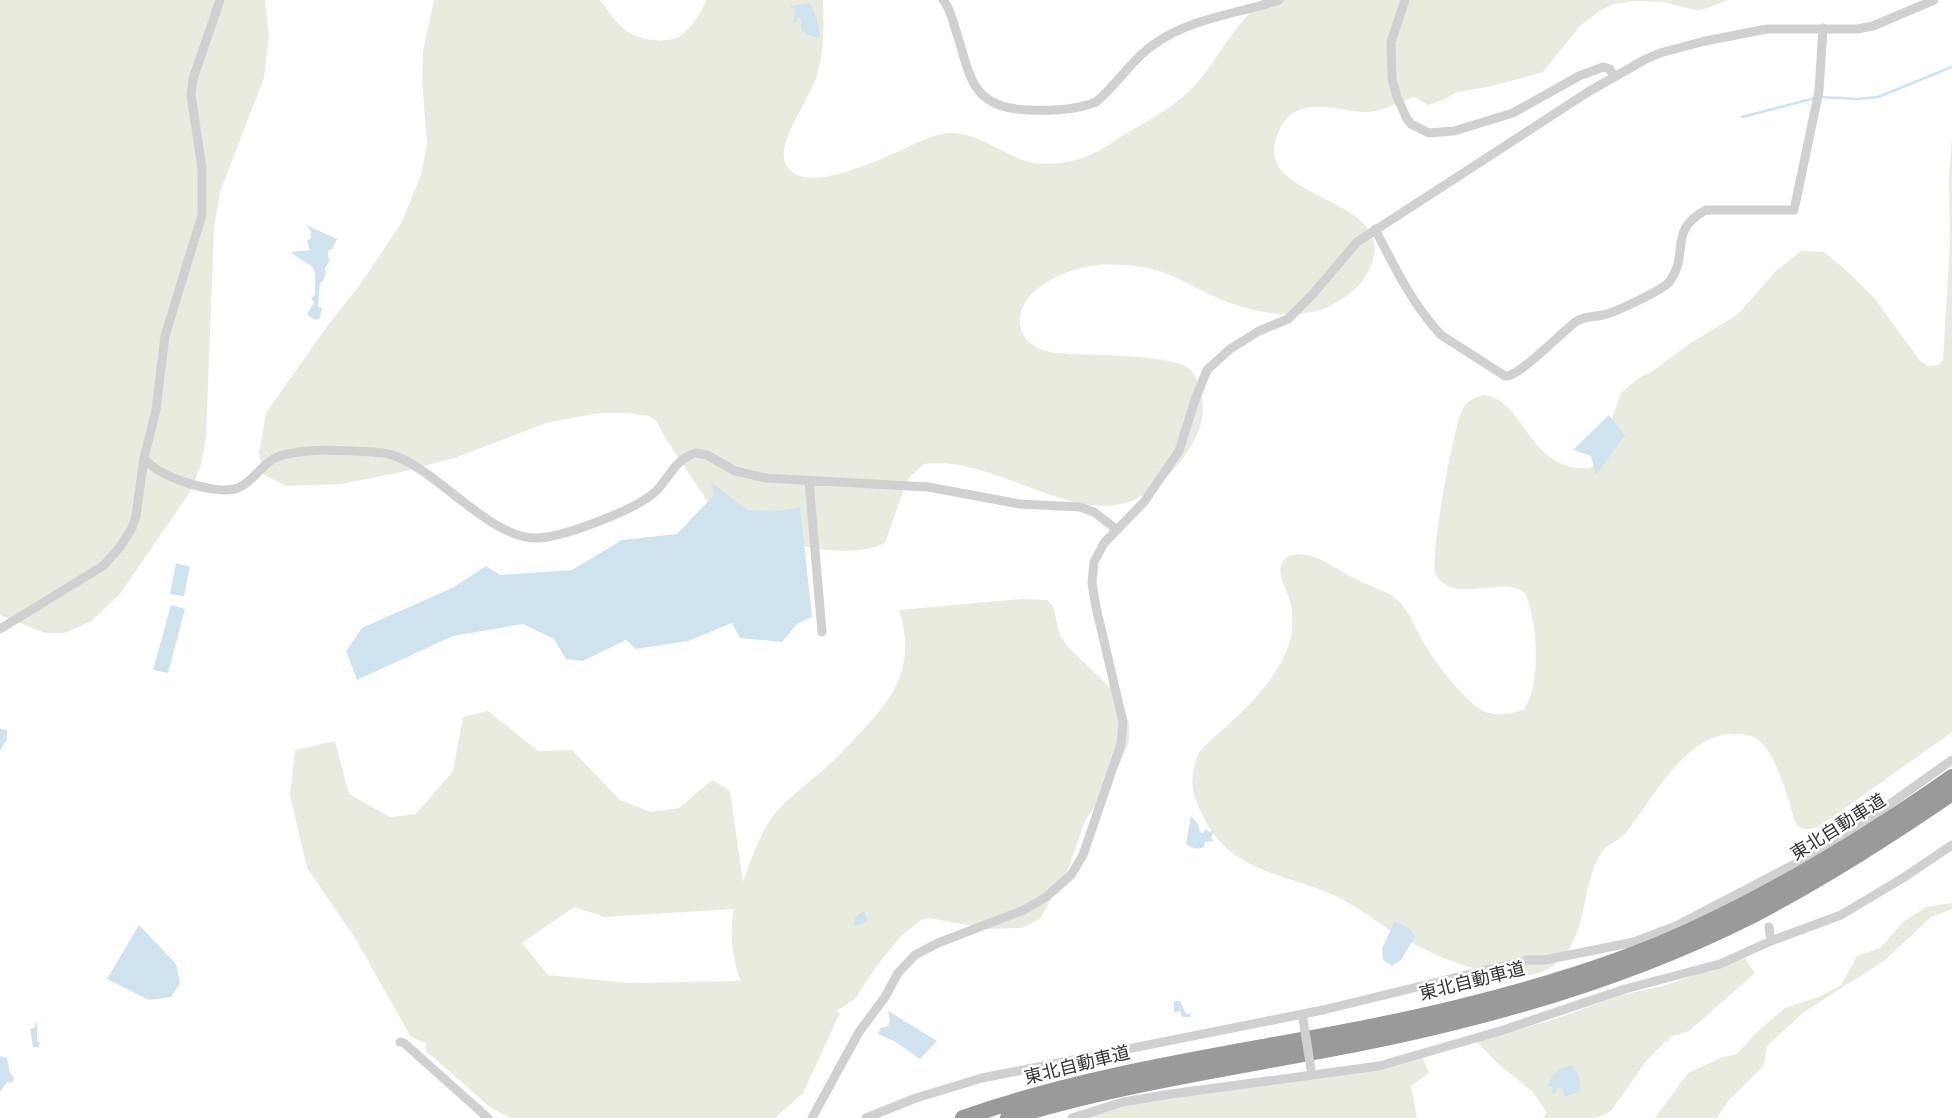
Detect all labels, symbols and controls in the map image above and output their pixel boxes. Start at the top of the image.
street label: 東北自動車道 [1787,790,1889,864]
street label: 東北自動車道 [1417,958,1527,1004]
street label: 東北自動車道 [1022,1042,1132,1088]

